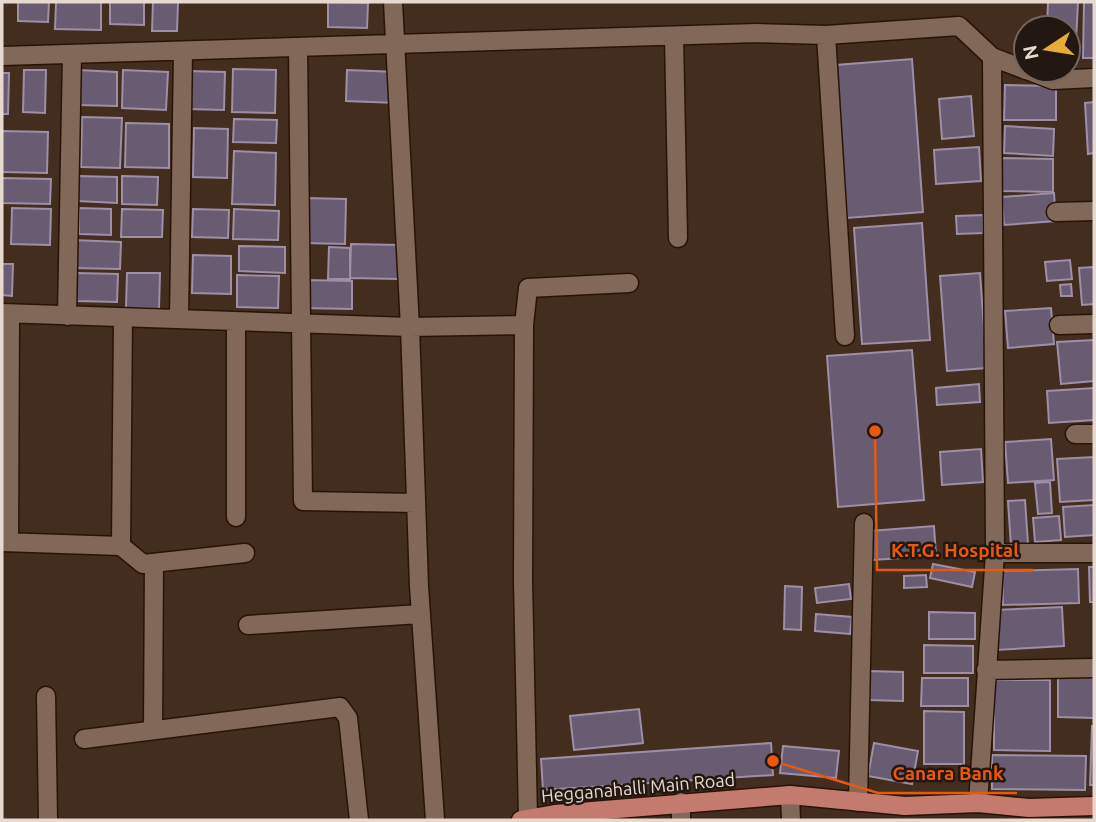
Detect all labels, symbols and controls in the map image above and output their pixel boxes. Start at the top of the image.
north arrow [1012,14,1082,84]
text: N [1018,43,1043,62]
callout: K.T.G. Hospital [877,530,1033,570]
text: K.T.G. Hospital [891,539,1019,561]
callout: Canara Bank [878,753,1017,793]
text: Canara Bank [892,762,1004,784]
street label: Hegganahalli Main Road [540,769,736,805]

